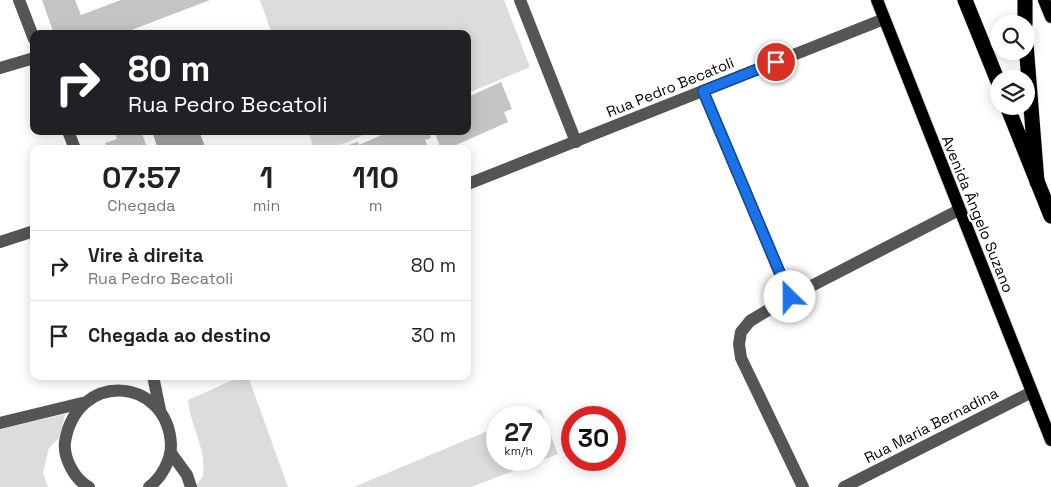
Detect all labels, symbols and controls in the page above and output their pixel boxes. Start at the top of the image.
map controls [990,15,1035,115]
button: search [990,15,1035,60]
pin [755,41,797,83]
text: 80 m [128,47,210,91]
icon: arrive [762,48,790,76]
icon: right [45,50,110,115]
street label: Rua Pedro Becatoli [603,53,737,121]
button: layers [990,70,1035,115]
text: Rua Pedro Becatoli [128,90,328,118]
street label: Avenida Ângelo Suzano [938,133,1018,295]
text: 07:57 [102,158,181,197]
text: 1 [260,158,273,197]
text: 110 [352,158,399,197]
text: Chegada [107,195,176,216]
text: min [253,195,280,216]
text: m [369,195,383,216]
text: Vire à direita [88,243,204,268]
icon: right [45,252,73,280]
text: 80 m [411,253,456,278]
text: Rua Pedro Becatoli [88,268,233,289]
position arrow [763,270,815,322]
icon: arrive [45,322,73,350]
text: Chegada ao destino [88,323,271,348]
text: 30 m [411,323,456,348]
street label: Rua Maria Bernadina [861,383,1001,467]
speed limit sign: 30 [561,406,626,471]
text: 27 [504,416,533,448]
text: km/h [504,443,533,459]

